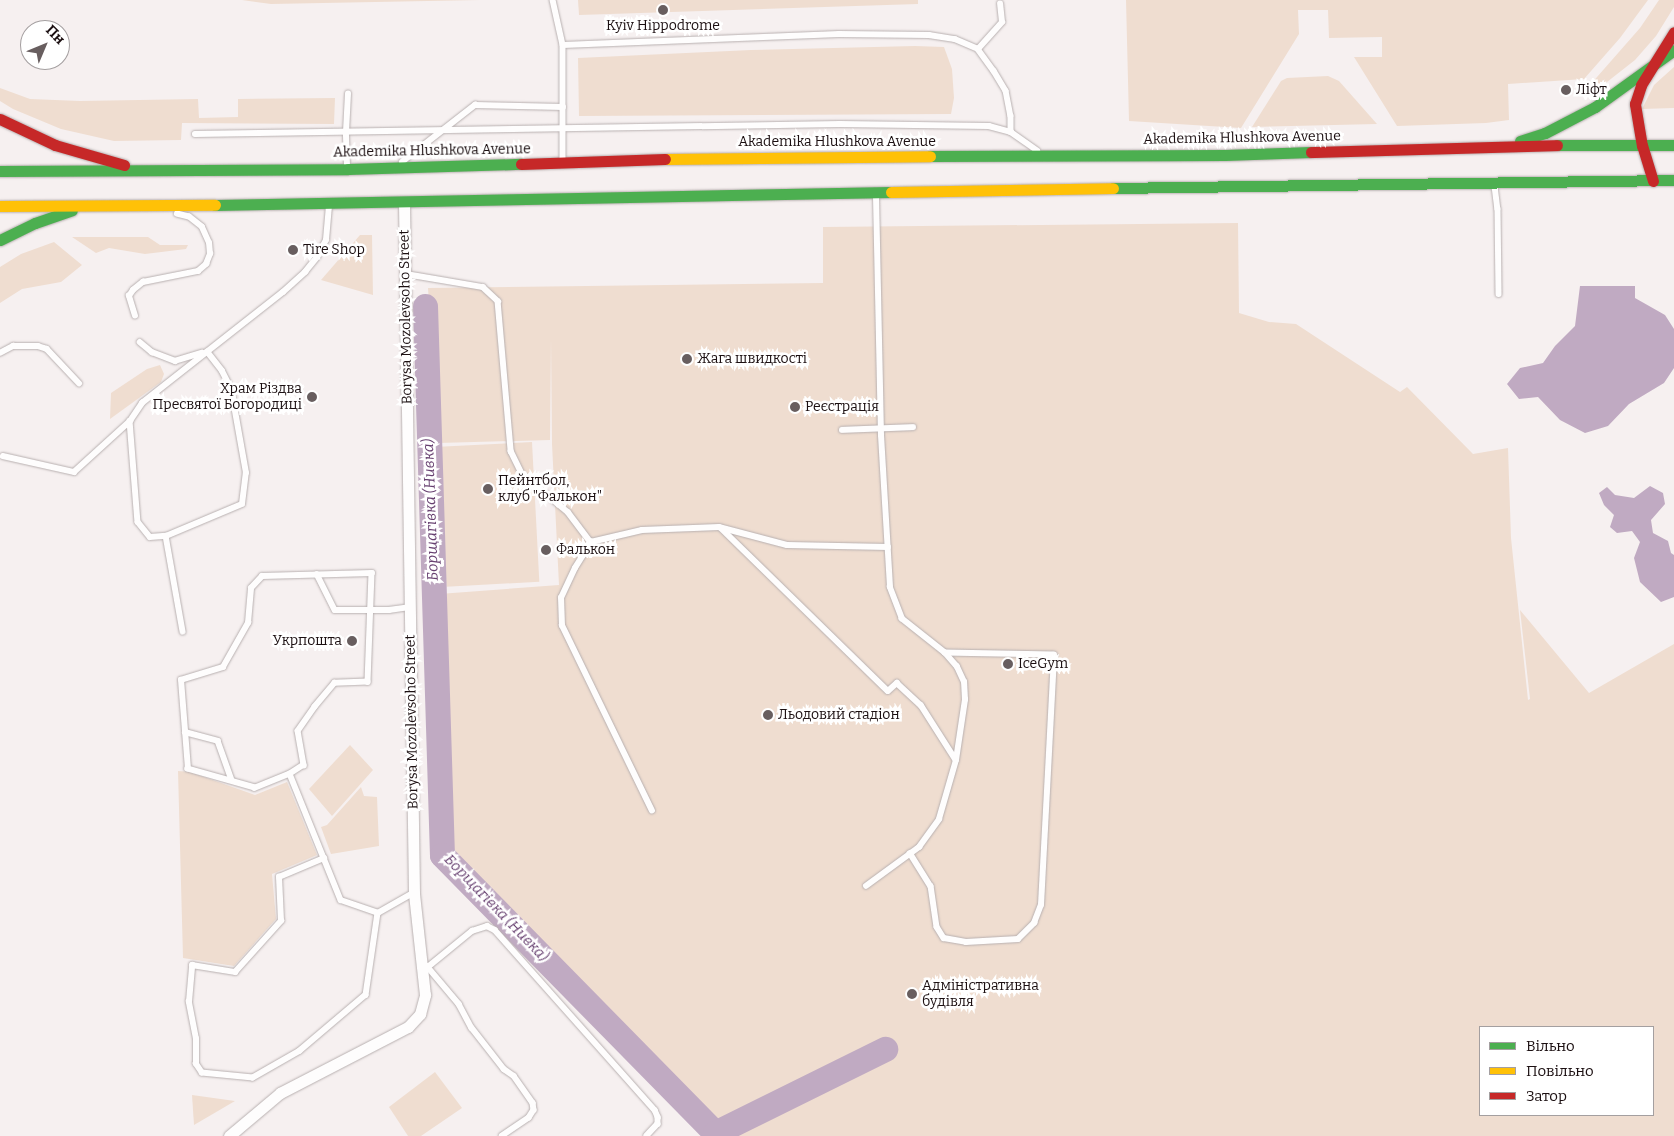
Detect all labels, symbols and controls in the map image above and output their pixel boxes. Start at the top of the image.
marker: Kyiv Hippodrome [657,4,669,16]
place label: Kyiv Hippodrome [606,18,720,34]
north arrow [20,20,70,70]
text: Пн [42,22,68,48]
place label: Ліфт [1576,82,1607,98]
marker: Ліфт [1560,84,1572,96]
street label: Akademika Hlushkova Avenue [1143,128,1341,148]
street label: Akademika Hlushkova Avenue [738,134,936,150]
street label: Akademika Hlushkova Avenue [333,141,531,161]
street label: Borysa Mozolevsoho Street [396,229,416,405]
place label: Tire Shop [303,242,365,258]
marker: Tire Shop [287,244,299,256]
place label: Жага швидкості [697,351,807,367]
marker: Жага швидкості [681,353,693,365]
place label: Храм Різдва Пресвятої Богородиці [152,381,302,414]
marker: Храм Різдва Пресвятої Богородиці [306,391,318,403]
place label: Реєстрація [805,399,879,415]
marker: Реєстрація [789,401,801,413]
water label: Борщагівка (Нивка) [420,439,442,581]
place label: Пейнтбол, клуб "Фалькон" [498,473,602,506]
marker: Пейнтбол, клуб "Фалькон" [482,483,494,495]
place label: Фалькон [556,542,615,558]
marker: Фалькон [540,544,552,556]
place label: Укрпошта [273,633,342,649]
street label: Borysa Mozolevsoho Street [402,634,422,810]
marker: Укрпошта [346,635,358,647]
place label: IceGym [1018,656,1068,672]
marker: IceGym [1002,658,1014,670]
place label: Льодовий стадіон [778,707,900,723]
marker: Льодовий стадіон [762,709,774,721]
water label: Борщагівка (Нивка) [440,851,552,965]
place label: Адміністративна будівля [922,978,1039,1010]
marker: Адміністративна будівля [906,988,918,1000]
legend [1479,1026,1654,1116]
text: Вільно [1526,1037,1575,1055]
text: Повільно [1526,1062,1594,1080]
text: Затор [1526,1087,1567,1105]

